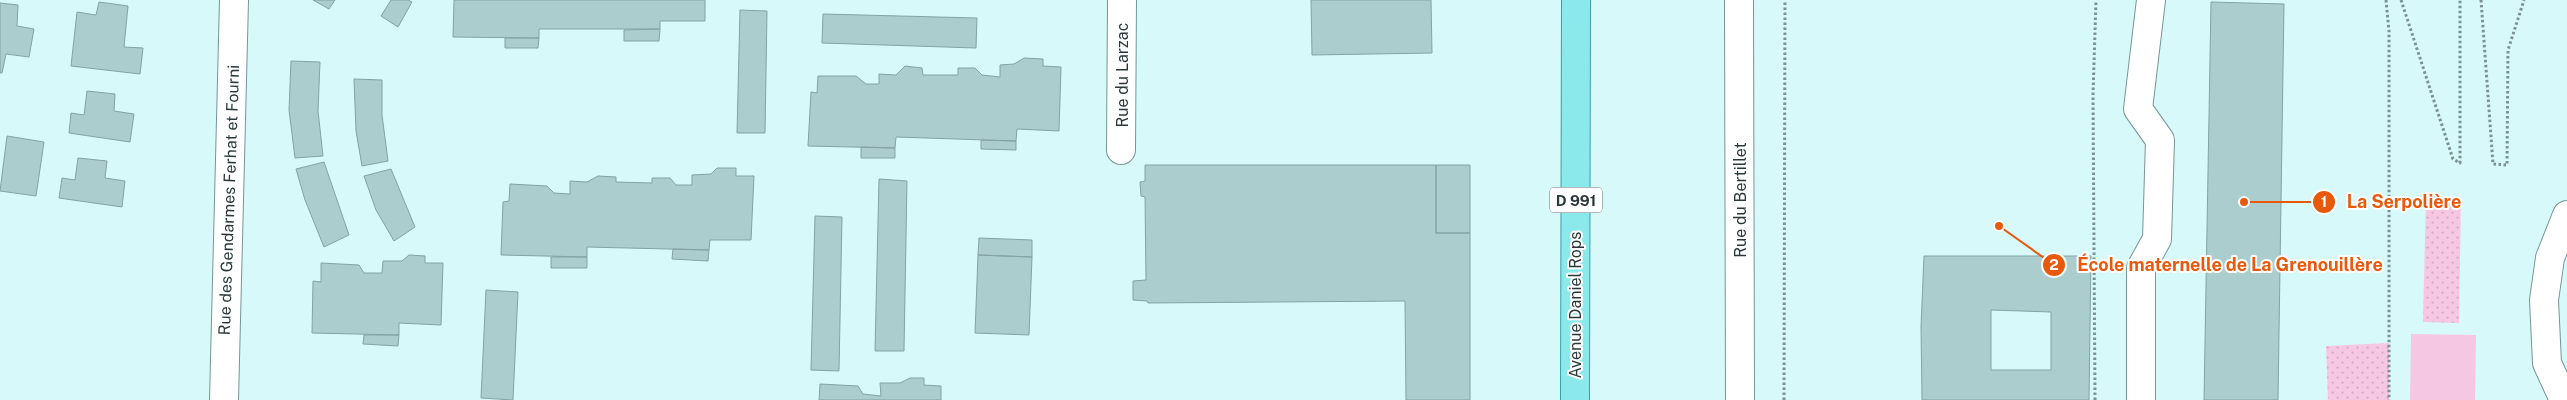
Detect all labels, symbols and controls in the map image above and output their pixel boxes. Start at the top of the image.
street label: Rue du Larzac [1113,23,1132,127]
street label: Rue des Gendarmes Ferhat et Fourni [215,64,243,336]
street label: Rue du Bertillet [1731,142,1750,258]
callout: La Serpolière [2312,186,2471,219]
road number: D 991 [1550,188,1602,212]
text: La Serpolière [2347,191,2461,212]
text: 1 [2321,193,2327,210]
street label: Avenue Daniel Rops [1566,232,1585,378]
callout: École maternelle de La Grenouillère [2042,248,2393,281]
text: École maternelle de La Grenouillère [2077,253,2383,275]
text: 2 [2049,256,2059,273]

